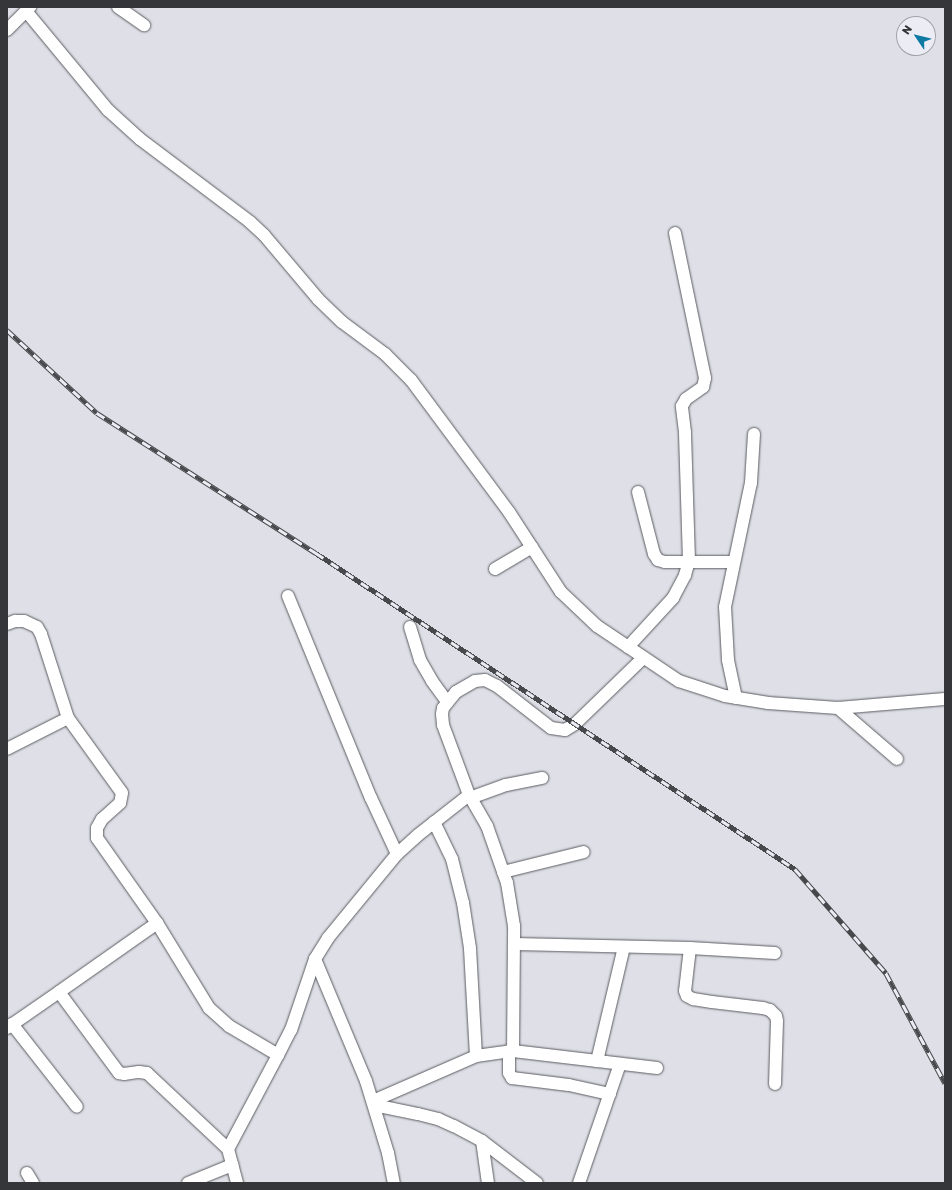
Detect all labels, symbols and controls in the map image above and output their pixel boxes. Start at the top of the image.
north arrow [896,16,936,56]
text: N [899,22,914,37]

